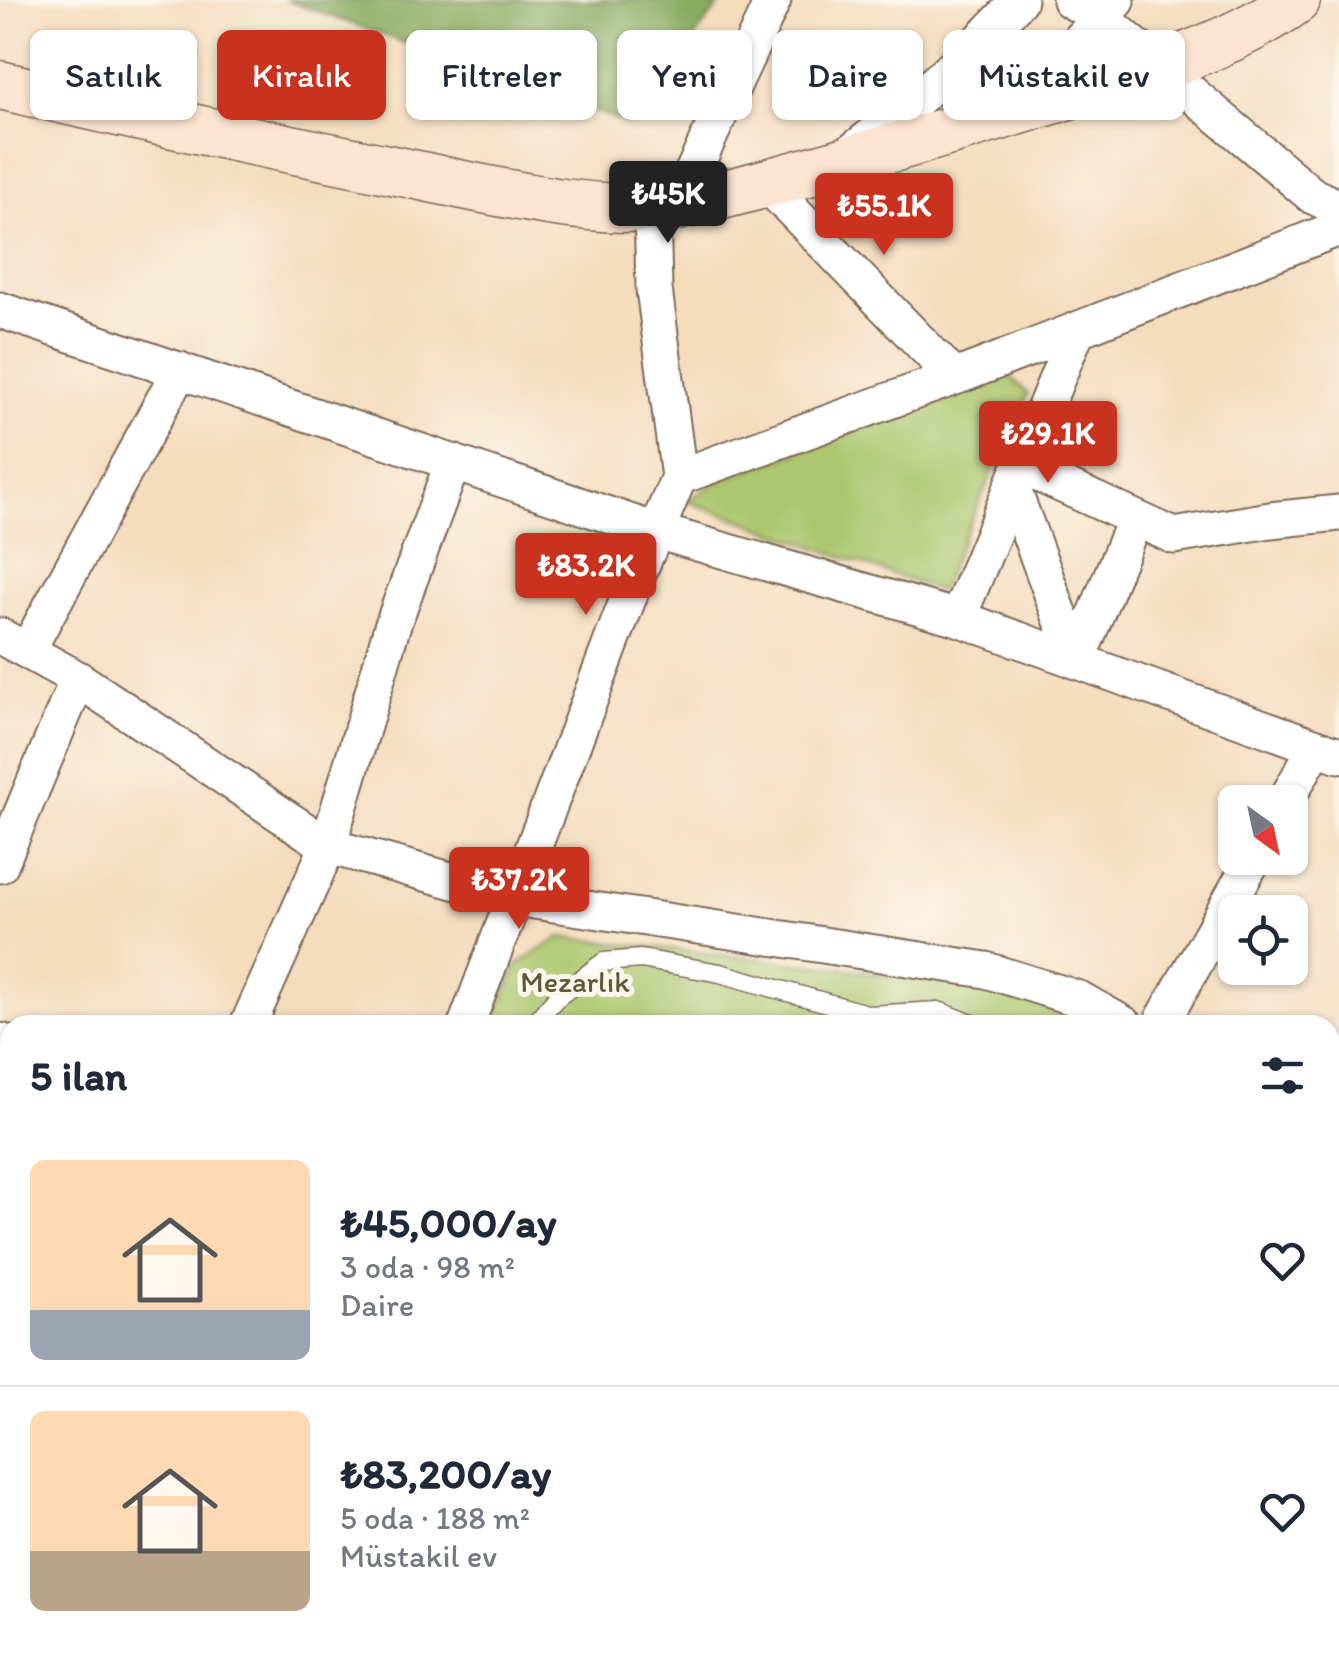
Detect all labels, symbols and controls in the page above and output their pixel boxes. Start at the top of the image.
chip: Satılık [30,30,197,120]
chip: Kiralık [217,30,386,120]
chip: Filtreler [406,30,597,120]
chip: Yeni [617,30,752,120]
chip: Daire [772,30,923,120]
chip: Müstakil ev [943,30,1185,120]
pin: ₺45K [609,161,727,246]
pin: ₺55.1K [803,173,965,258]
text: ₺45K [631,174,705,212]
text: ₺55.1K [837,186,931,224]
pin: ₺29.1K [967,401,1129,486]
text: ₺29.1K [1001,414,1095,452]
pin: ₺83.2K [505,533,667,618]
text: ₺83.2K [537,546,635,584]
north arrow [1218,785,1308,875]
map controls [1218,785,1308,985]
pin: ₺37.2K [438,847,600,932]
text: ₺37.2K [471,860,567,898]
button: locate [1218,895,1308,985]
park label: Mezarlık [520,963,630,1000]
icon: filters [1255,1048,1310,1103]
text: 5 ilan [30,1050,127,1101]
text: ₺45,000/ay [340,1197,556,1248]
icon: home [110,1200,230,1320]
icon: heart [1255,1233,1310,1288]
text: 3 oda · 98 m² [340,1248,515,1286]
text: Daire [340,1286,414,1324]
text: ₺83,200/ay [340,1448,551,1499]
icon: home [110,1451,230,1571]
icon: heart [1255,1484,1310,1539]
text: 5 oda · 188 m² [340,1499,530,1537]
text: Müstakil ev [340,1537,497,1575]

